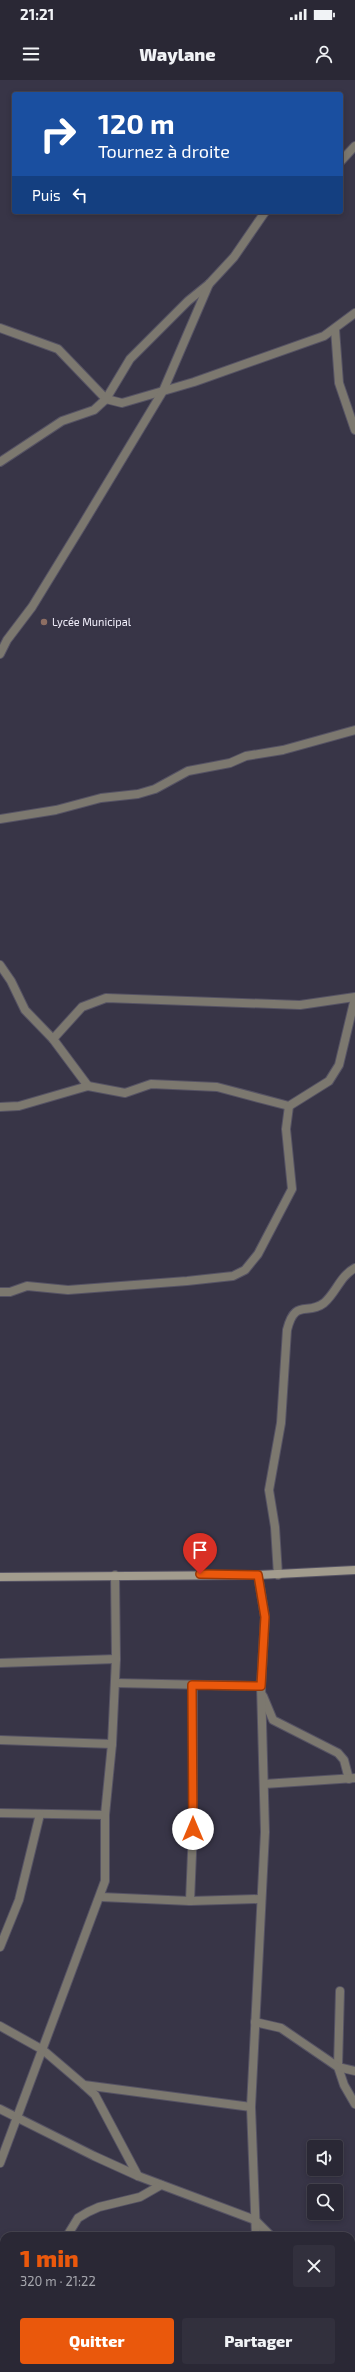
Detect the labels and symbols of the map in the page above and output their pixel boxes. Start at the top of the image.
place label: Lycée Municipal [52,615,132,628]
marker: Lycée Municipal [39,617,49,627]
pin [183,1533,217,1574]
position arrow [172,1808,214,1850]

